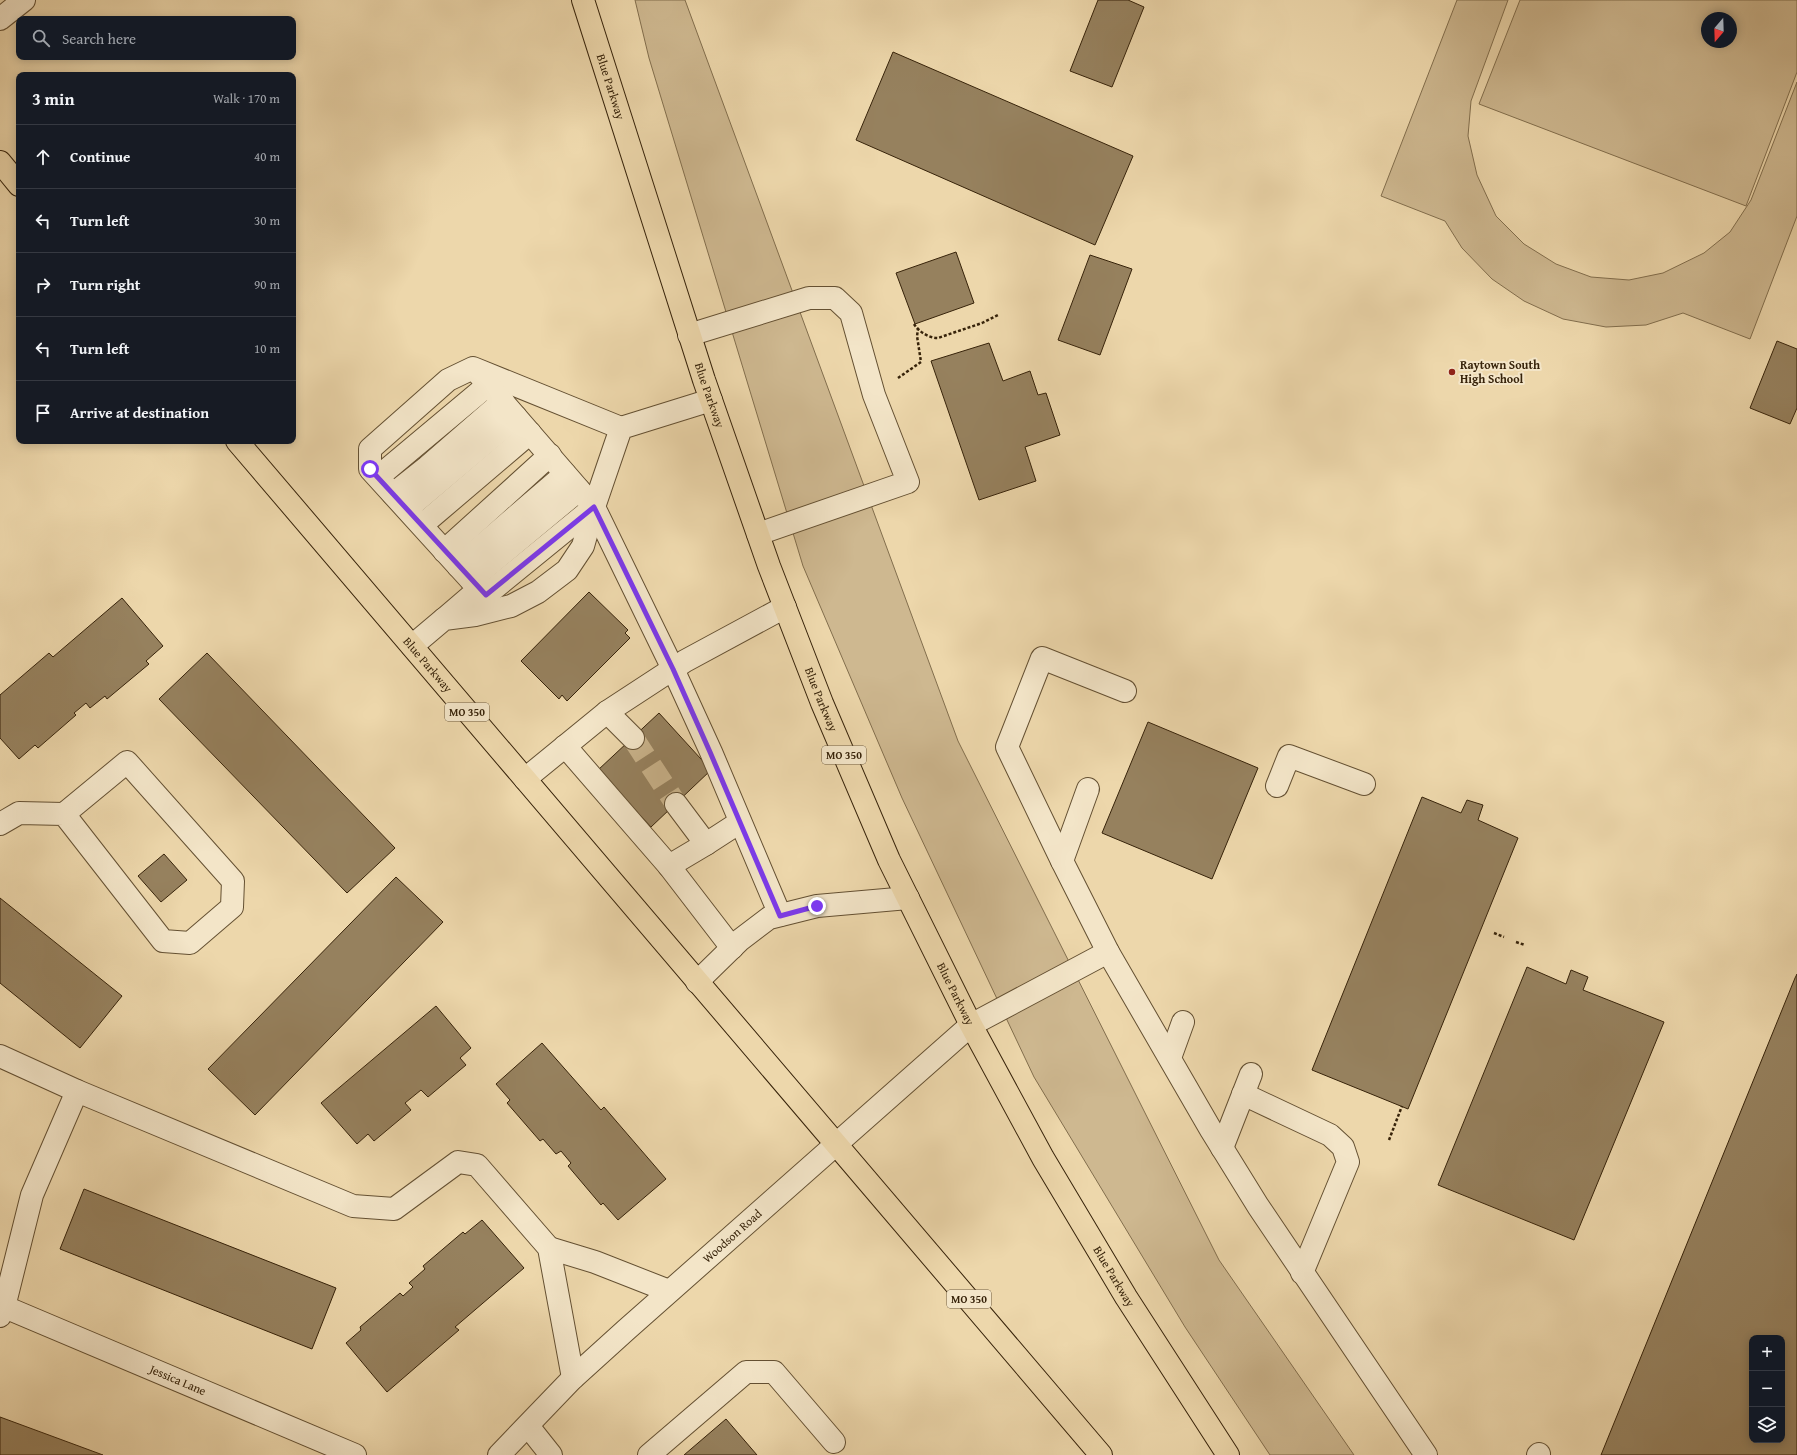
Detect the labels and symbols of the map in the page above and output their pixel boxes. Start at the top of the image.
north arrow [1701,12,1737,48]
street label: Blue Parkway [593,52,630,122]
place label: Raytown South High School [1460,356,1540,387]
street label: Blue Parkway [691,360,729,430]
marker: Raytown South High School [1447,367,1457,377]
route start [361,460,379,478]
street label: Blue Parkway [399,633,457,696]
street label: Blue Parkway [801,664,842,734]
road number: MO 350 [445,703,489,721]
road number: MO 350 [822,746,866,764]
route end [808,897,826,915]
street label: Blue Parkway [933,959,979,1028]
street label: Woodson Road [699,1205,766,1267]
street label: Blue Parkway [1089,1243,1139,1310]
road number: MO 350 [947,1290,991,1308]
street label: Jessica Lane [145,1359,209,1399]

